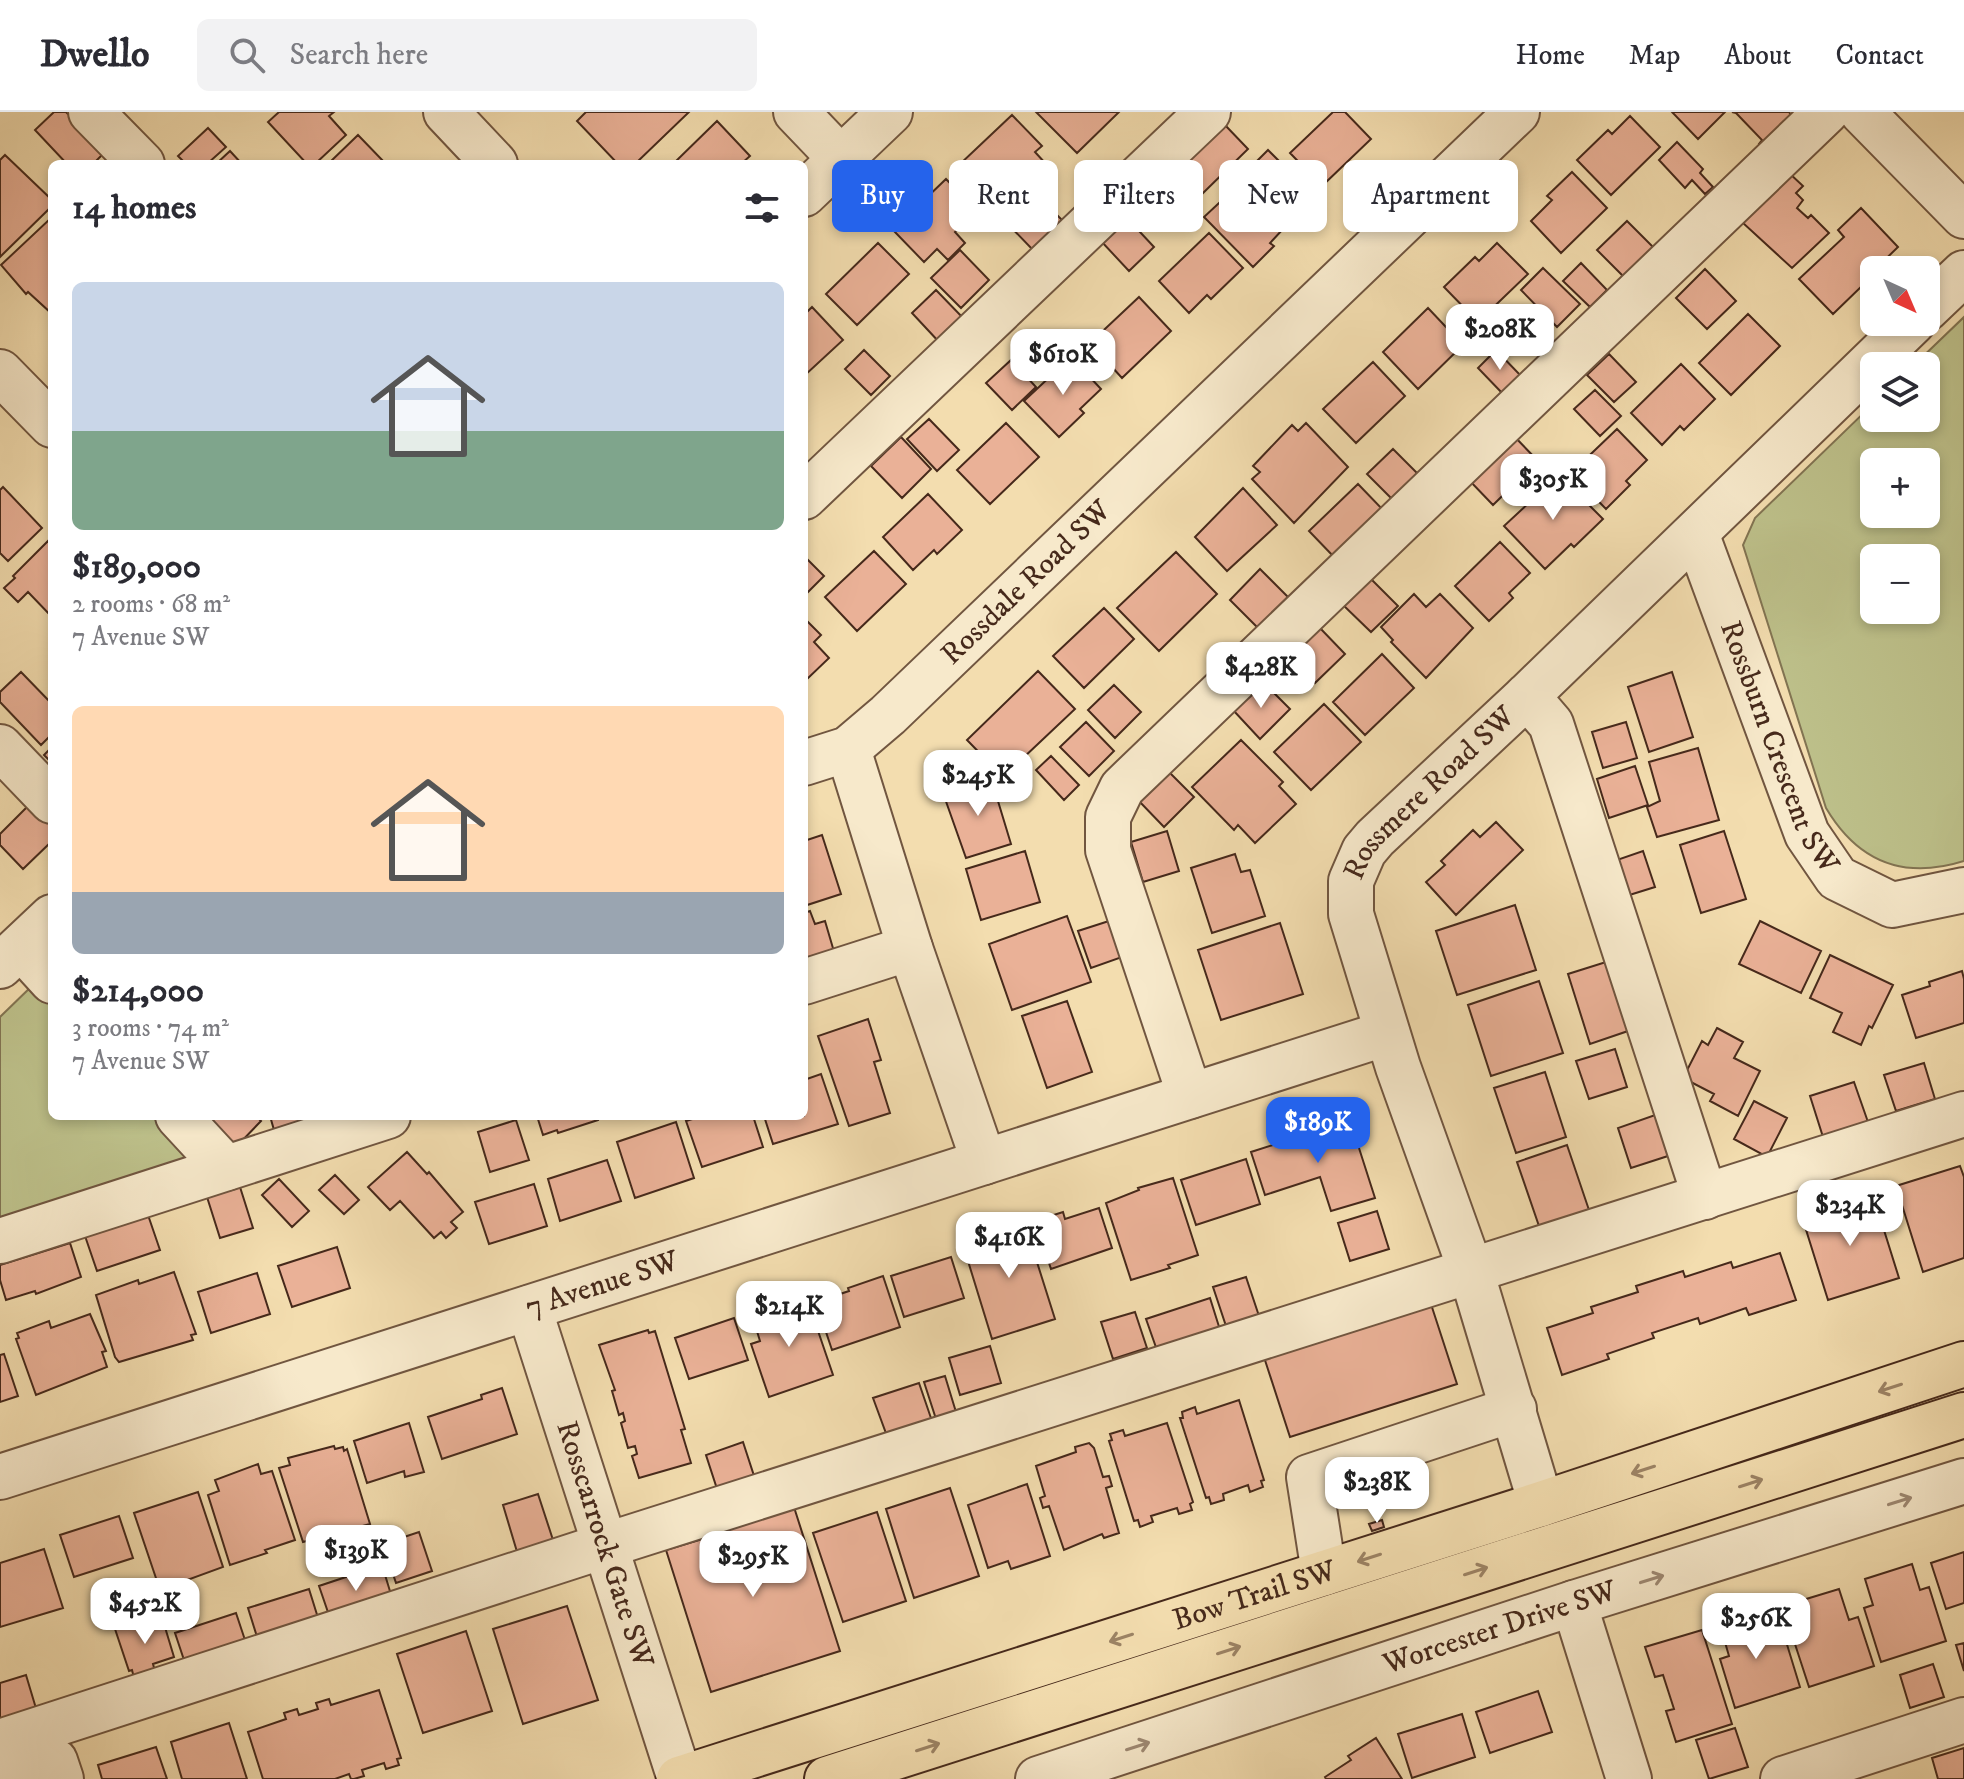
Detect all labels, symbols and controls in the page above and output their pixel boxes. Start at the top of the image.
search box [197,19,757,91]
text: Dwello [40,31,149,79]
icon: search [225,33,269,77]
text: Search here [289,37,428,74]
text: Home [1516,38,1585,73]
text: Map [1629,38,1680,73]
text: About [1724,38,1791,73]
text: Contact [1835,38,1924,73]
chip: Buy [832,160,933,232]
chip: Rent [949,160,1058,232]
chip: Filters [1074,160,1203,232]
chip: New [1219,160,1327,232]
chip: Apartment [1343,160,1518,232]
icon: filters [740,186,784,230]
text: 14 homes [72,187,196,229]
north arrow [1860,256,1940,336]
map controls [1860,256,1940,624]
pin: $208K [1444,304,1556,372]
text: $208K [1464,313,1536,346]
pin: $610K [1007,329,1119,397]
icon: home [356,334,500,478]
text: $610K [1028,338,1098,371]
button: layers [1860,352,1940,432]
button: + [1860,448,1940,528]
pin: $305K [1497,454,1609,522]
text: $305K [1518,463,1588,496]
street label: Rossdale Road SW [933,492,1119,673]
button: − [1860,544,1940,624]
text: $189,000 [72,546,201,588]
text: 2 rooms · 68 m² [72,588,230,621]
street label: Rossburn Crescent SW [1712,616,1847,881]
text: 7 Avenue SW [72,621,209,654]
pin: $428K [1205,642,1317,710]
text: $428K [1224,651,1298,684]
street label: Rossmere Road SW [1335,698,1523,885]
pin: $245K [922,750,1034,818]
icon: home [356,758,500,902]
text: $245K [942,759,1014,792]
text: $214,000 [72,970,204,1012]
text: 3 rooms · 74 m² [72,1012,229,1045]
text: 7 Avenue SW [72,1045,209,1078]
pin: $189K [1262,1097,1374,1165]
text: $189K [1284,1106,1352,1139]
pin: $234K [1794,1180,1906,1248]
text: $234K [1815,1189,1885,1222]
pin: $416K [953,1212,1065,1280]
text: $416K [974,1221,1044,1254]
street label: 7 Avenue SW [521,1242,684,1326]
pin: $214K [733,1281,845,1349]
text: $214K [754,1290,824,1323]
one-way arrow [1878,1382,1903,1396]
street label: Rosscarrock Gate SW [548,1416,662,1673]
pin: $238K [1321,1457,1433,1525]
one-way arrow [1631,1463,1656,1478]
text: $238K [1343,1466,1411,1499]
one-way arrow [1737,1475,1763,1490]
one-way arrow [1887,1493,1912,1507]
pin: $139K [300,1525,412,1593]
pin: $295K [697,1531,809,1599]
text: $139K [324,1534,388,1567]
text: $295K [717,1540,789,1573]
street label: Bow Trail SW [1168,1552,1341,1639]
one-way arrow [1357,1552,1382,1567]
one-way arrow [1463,1563,1489,1578]
one-way arrow [1638,1571,1664,1586]
street label: Worcester Drive SW [1378,1572,1621,1683]
pin: $452K [89,1578,201,1646]
text: $452K [109,1587,181,1620]
pin: $256K [1700,1593,1812,1661]
text: $256K [1720,1602,1792,1635]
one-way arrow [1109,1631,1134,1646]
one-way arrow [1216,1642,1241,1657]
one-way arrow [915,1738,940,1753]
one-way arrow [1125,1738,1151,1753]

